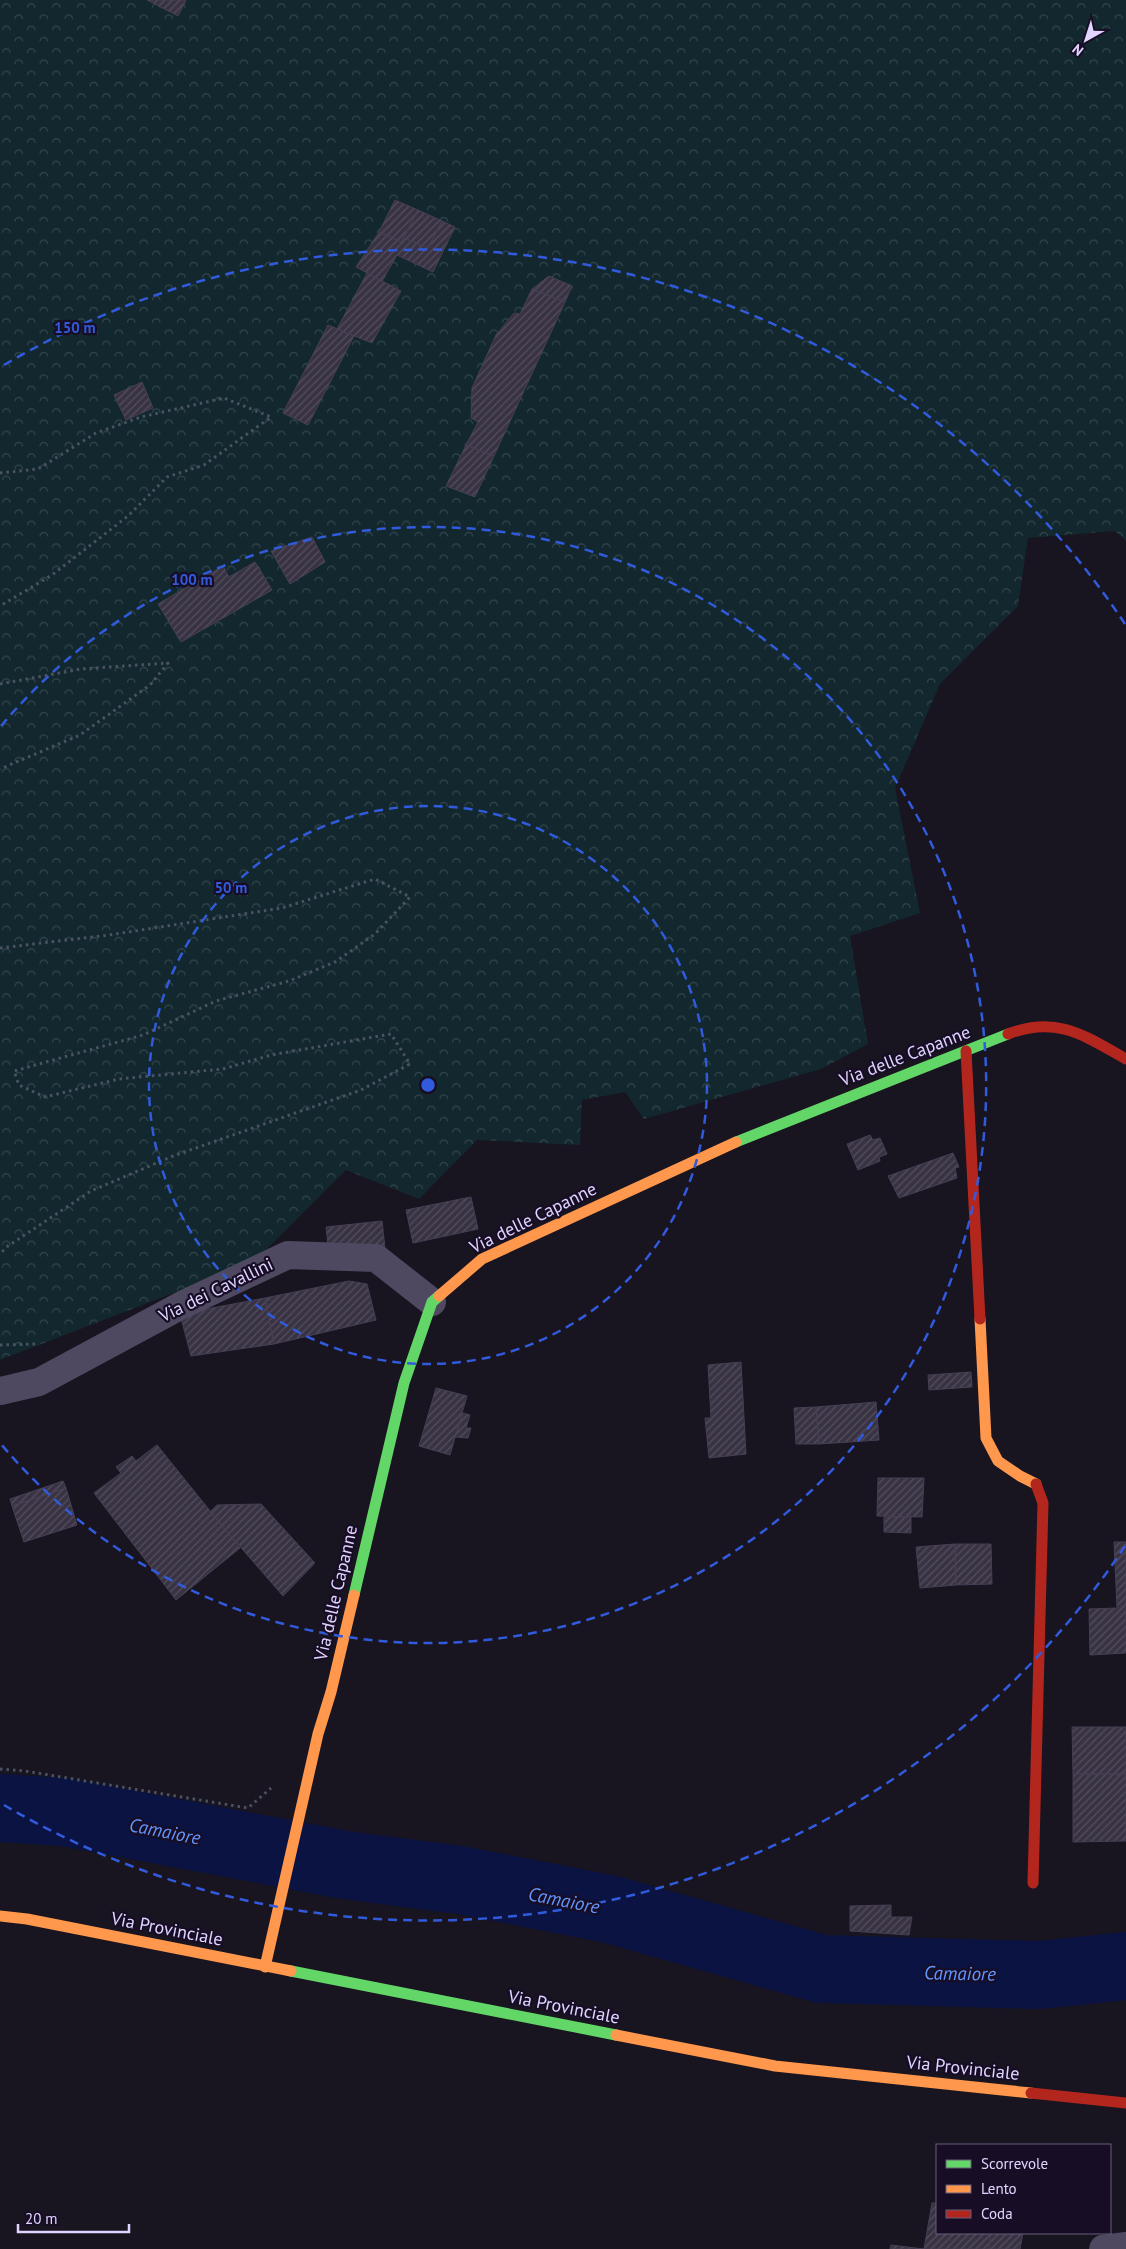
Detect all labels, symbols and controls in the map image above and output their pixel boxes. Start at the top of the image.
north arrow [1061,15,1111,65]
text: N [1069,40,1087,60]
text: 150 m [54,318,96,337]
text: 100 m [171,570,213,589]
text: 50 m [215,878,247,897]
street label: Via delle Capanne [835,1020,974,1091]
centre of rings [419,1076,437,1094]
street label: Via delle Capanne [465,1177,600,1259]
street label: Via dei Cavallini [154,1252,276,1327]
street label: Via delle Capanne [309,1523,362,1664]
water label: Camaiore [127,1812,203,1850]
water label: Camaiore [526,1881,602,1919]
street label: Via Provinciale [108,1906,225,1951]
water label: Camaiore [924,1960,996,1986]
street label: Via Provinciale [505,1984,622,2029]
street label: Via Provinciale [904,2050,1021,2085]
legend [936,2144,1111,2234]
text: Scorrevole [981,2154,1048,2173]
text: Lento [981,2179,1017,2198]
scale bar [18,2202,129,2234]
text: Coda [981,2204,1013,2223]
text: 20 m [25,2209,58,2228]

